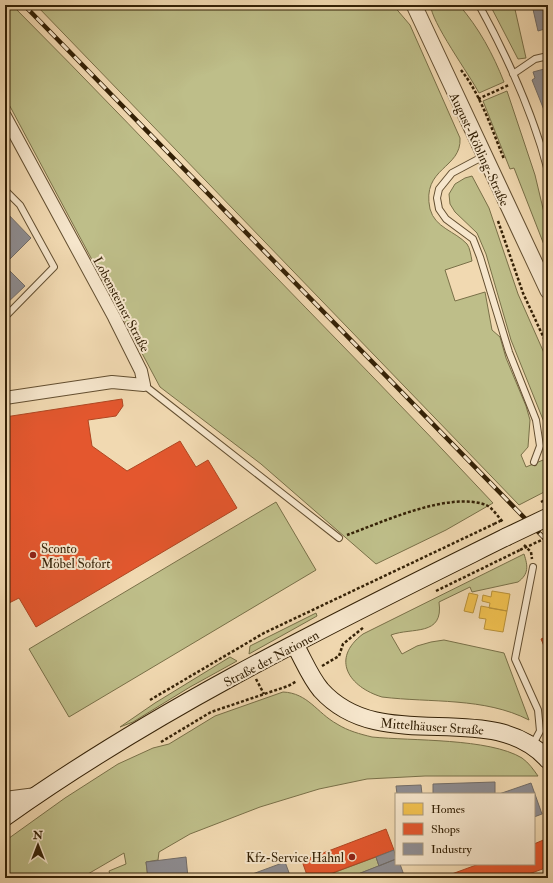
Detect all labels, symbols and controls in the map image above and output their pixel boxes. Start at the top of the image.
street label: August-Röbling-Straße [445,89,513,209]
street label: Lobensteiner Straße [89,254,153,355]
place label: Sconto Möbel Sofort [41,541,110,572]
marker: Sconto Möbel Sofort [28,550,38,560]
street label: Straße der Nationen [221,627,322,691]
street label: Mittelhäuser Straße [380,715,485,739]
legend [395,793,535,865]
text: Homes [431,802,465,817]
text: Shops [431,822,460,837]
north arrow [18,825,58,865]
text: N [32,829,44,842]
text: Industry [431,842,473,857]
place label: Kfz-Service Hahnl [246,850,345,866]
marker: Kfz-Service Hahnl [347,852,357,862]

